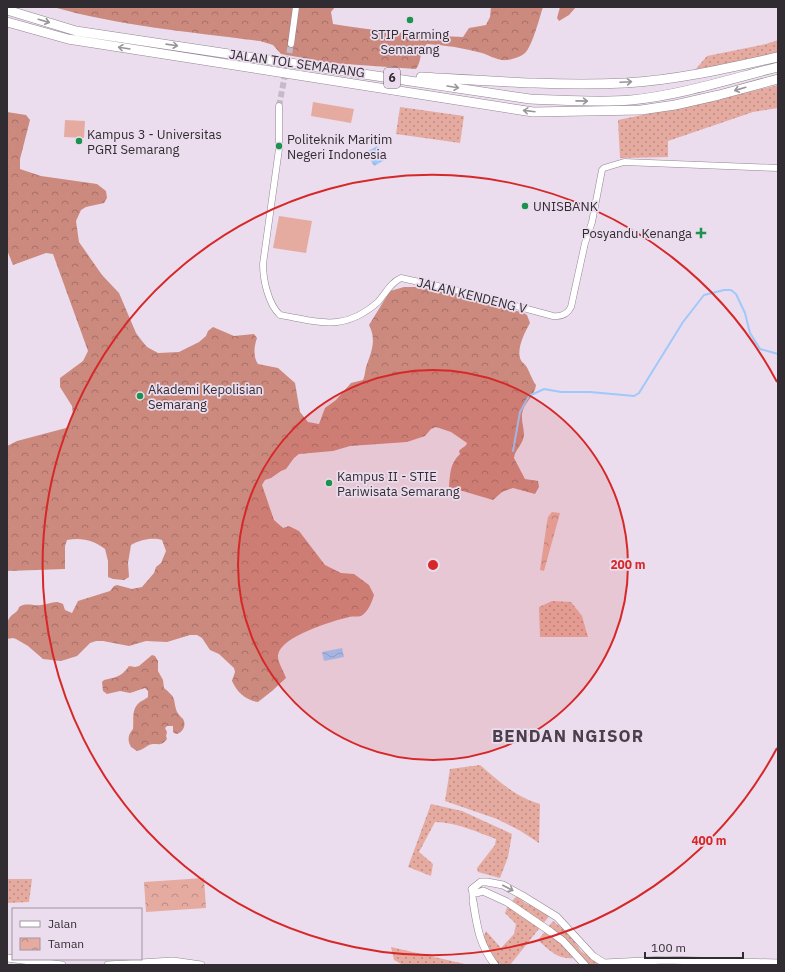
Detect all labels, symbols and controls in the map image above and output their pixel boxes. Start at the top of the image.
marker: STIP Farming Semarang [405,15,415,25]
one-way arrow [38,18,51,25]
place label: STIP Farming Semarang [371,26,449,58]
one-way arrow [165,41,178,49]
one-way arrow [118,44,131,52]
street label: JALAN TOL SEMARANG [228,46,366,81]
road number: 6 [384,68,400,88]
one-way arrow [619,79,632,86]
one-way arrow [446,83,459,91]
one-way arrow [734,86,747,93]
one-way arrow [575,97,588,105]
one-way arrow [523,107,536,115]
place label: Kampus 3 - Universitas PGRI Semarang [87,126,222,158]
place label: Politeknik Maritim Negeri Indonesia [287,131,392,163]
marker: Kampus 3 - Universitas PGRI Semarang [74,136,84,146]
marker: Politeknik Maritim Negeri Indonesia [274,141,284,151]
place label: UNISBANK [533,198,598,215]
marker: UNISBANK [520,201,530,211]
place label: Posyandu Kenanga [582,225,692,242]
marker: Posyandu Kenanga [695,227,707,239]
street label: JALAN KENDENG V [415,274,529,317]
place label: Akademi Kepolisian Semarang [148,381,263,413]
marker: Akademi Kepolisian Semarang [135,391,145,401]
place label: Kampus II - STIE Pariwisata Semarang [337,468,460,500]
marker: Kampus II - STIE Pariwisata Semarang [324,478,334,488]
text: 200 m [610,557,646,572]
centre of rings [426,558,440,572]
district label: BENDAN NGISOR [492,725,644,747]
text: 400 m [691,833,727,848]
one-way arrow [501,885,513,892]
legend [12,908,142,960]
text: Jalan [48,916,77,931]
scale bar [645,934,743,960]
text: Taman [48,936,84,951]
text: 100 m [651,940,686,955]

